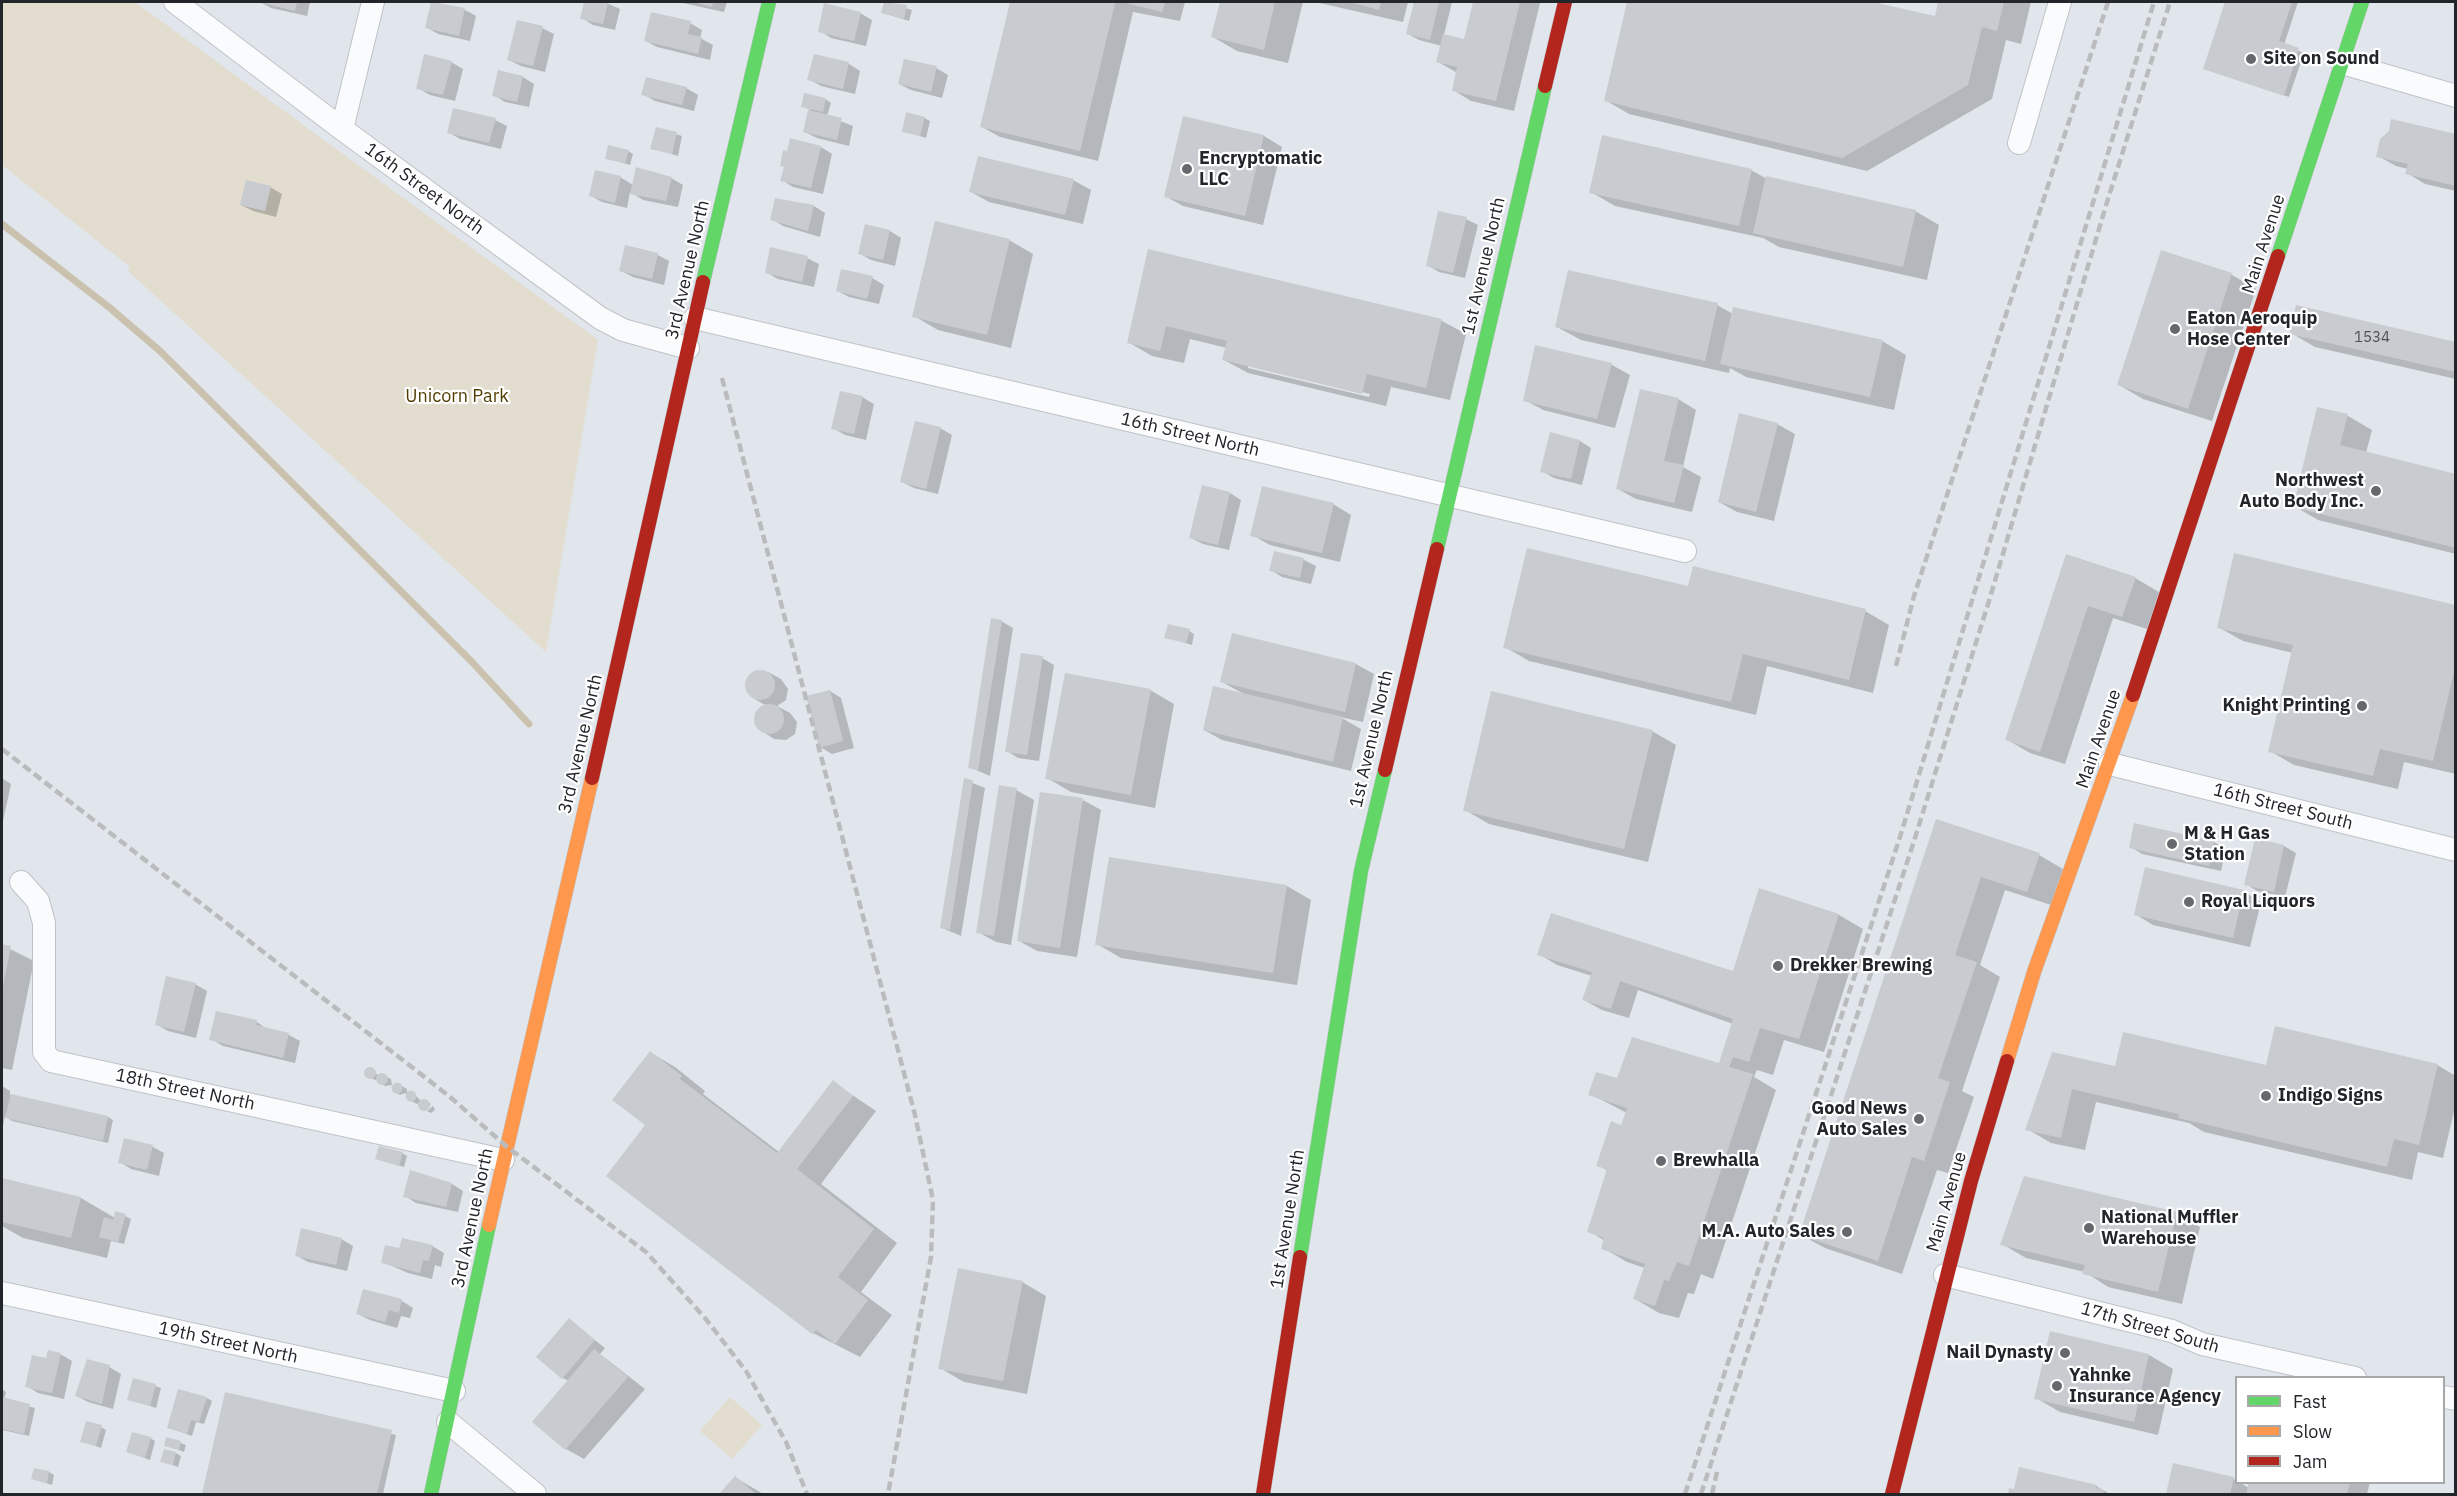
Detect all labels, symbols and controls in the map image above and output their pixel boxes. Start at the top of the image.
place label: Site on Sound [2263,48,2379,70]
marker: Site on Sound [2244,52,2258,66]
street label: 16th Street North [360,139,488,239]
place label: Encryptomatic LLC [1199,148,1322,190]
marker: Encryptomatic LLC [1180,162,1194,176]
street label: Main Avenue [2238,192,2290,296]
street label: 1st Avenue North [1458,195,1510,337]
street label: 3rd Avenue North [661,198,715,342]
place label: Eaton Aeroquip Hose Center [2187,308,2318,350]
marker: Eaton Aeroquip Hose Center [2168,322,2182,336]
house number: 1534 [2354,329,2390,347]
park label: Unicorn Park [405,386,509,408]
street label: 16th Street North [1118,409,1262,461]
place label: Northwest Auto Body Inc. [2239,470,2364,512]
marker: Northwest Auto Body Inc. [2369,484,2383,498]
street label: 1st Avenue North [1346,668,1398,810]
street label: 3rd Avenue North [554,672,608,816]
street label: Main Avenue [2072,687,2126,791]
place label: Knight Printing [2222,695,2350,717]
marker: Knight Printing [2355,699,2369,713]
street label: 16th Street South [2211,779,2355,835]
place label: M & H Gas Station [2184,823,2270,866]
marker: M & H Gas Station [2165,837,2179,851]
place label: Royal Liquors [2201,891,2315,913]
marker: Royal Liquors [2182,895,2196,909]
place label: Drekker Brewing [1790,955,1932,977]
marker: Drekker Brewing [1771,959,1785,973]
street label: 18th Street North [113,1065,257,1115]
place label: Indigo Signs [2278,1085,2383,1107]
marker: Indigo Signs [2259,1089,2273,1103]
place label: Good News Auto Sales [1811,1098,1907,1140]
marker: Good News Auto Sales [1912,1112,1926,1126]
street label: 3rd Avenue North [448,1146,498,1290]
street label: 1st Avenue North [1266,1148,1310,1290]
street label: Main Avenue [1922,1149,1972,1255]
place label: Brewhalla [1673,1150,1759,1172]
marker: Brewhalla [1654,1154,1668,1168]
place label: National Muffler Warehouse [2101,1207,2238,1250]
place label: M.A. Auto Sales [1701,1221,1835,1243]
marker: National Muffler Warehouse [2082,1221,2096,1235]
marker: M.A. Auto Sales [1840,1225,1854,1239]
street label: 17th Street South [2078,1298,2222,1358]
street label: 19th Street North [156,1318,300,1368]
place label: Nail Dynasty [1946,1342,2053,1364]
marker: Nail Dynasty [2058,1346,2072,1360]
place label: Yahnke Insurance Agency [2069,1365,2221,1408]
legend [2235,1376,2445,1484]
marker: Yahnke Insurance Agency [2050,1379,2064,1393]
text: Fast [2293,1390,2327,1413]
text: Slow [2293,1420,2332,1443]
text: Jam [2293,1450,2328,1473]

